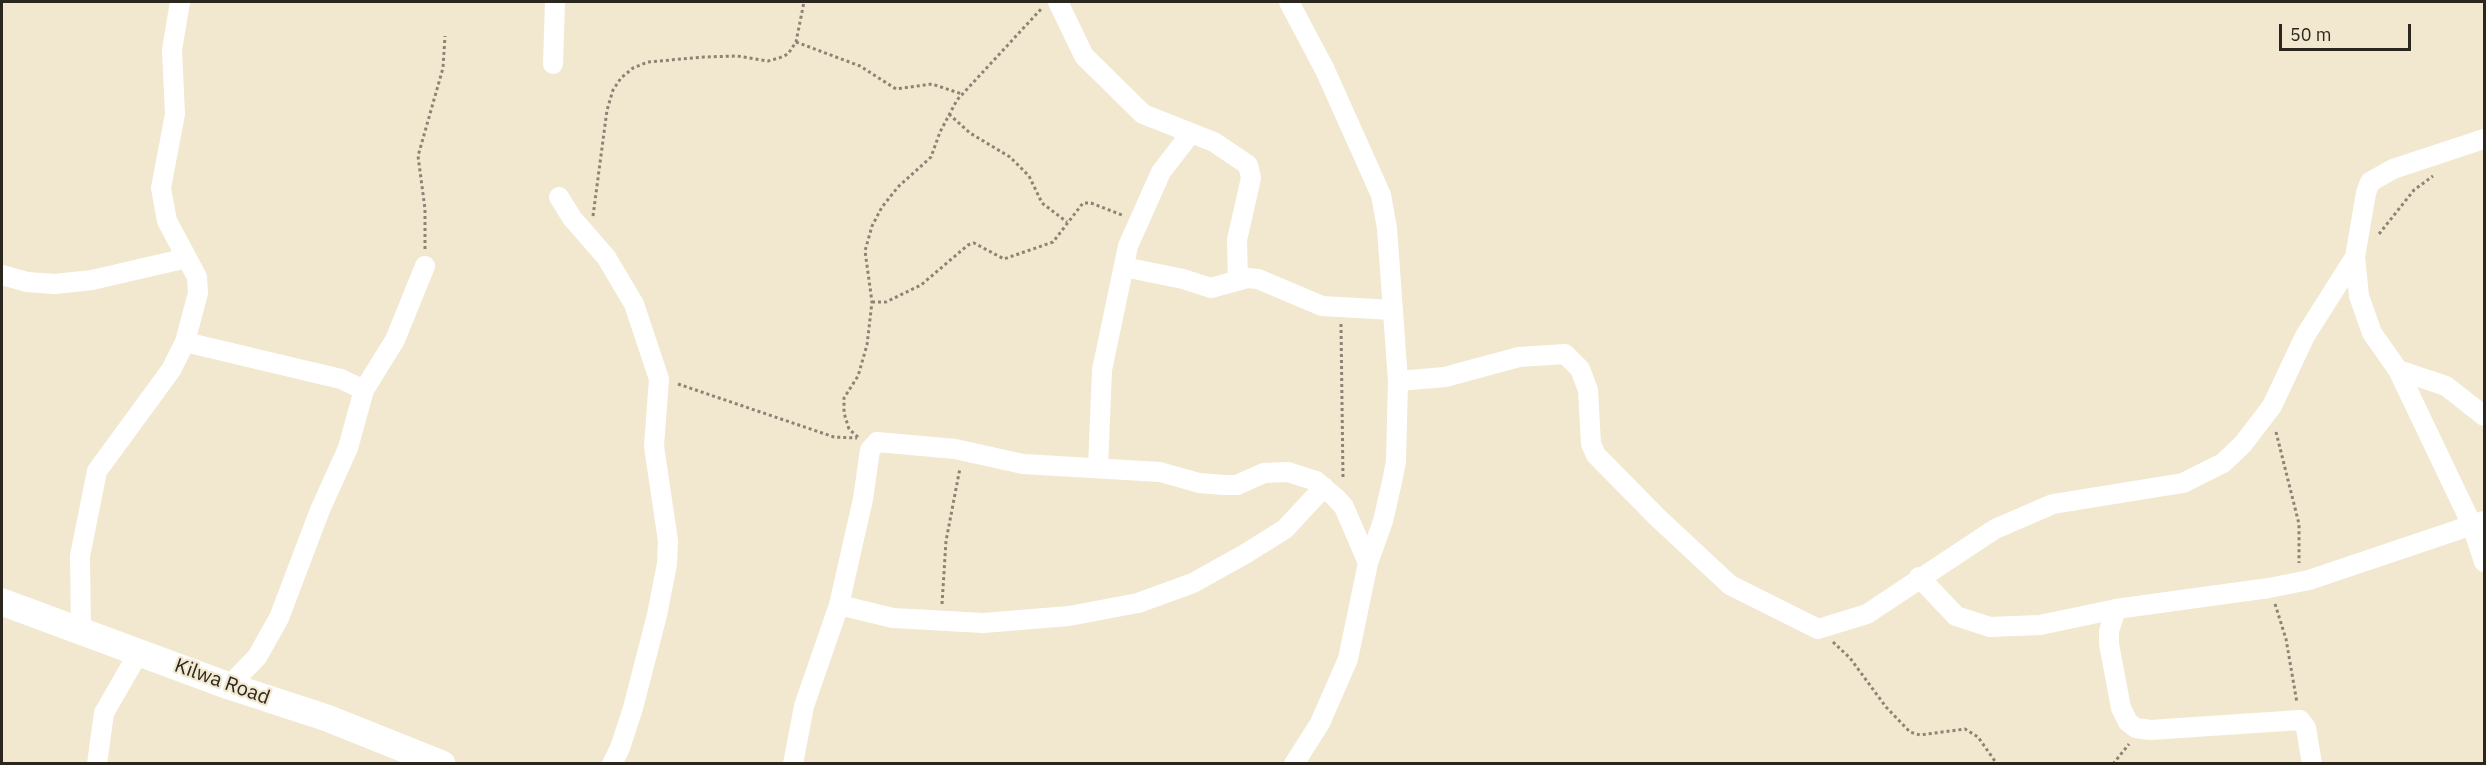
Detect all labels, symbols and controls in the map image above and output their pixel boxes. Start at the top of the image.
scale bar [2282,12,2414,50]
text: 50 m [2290,23,2332,46]
street label: Kilwa Road [171,654,273,710]

